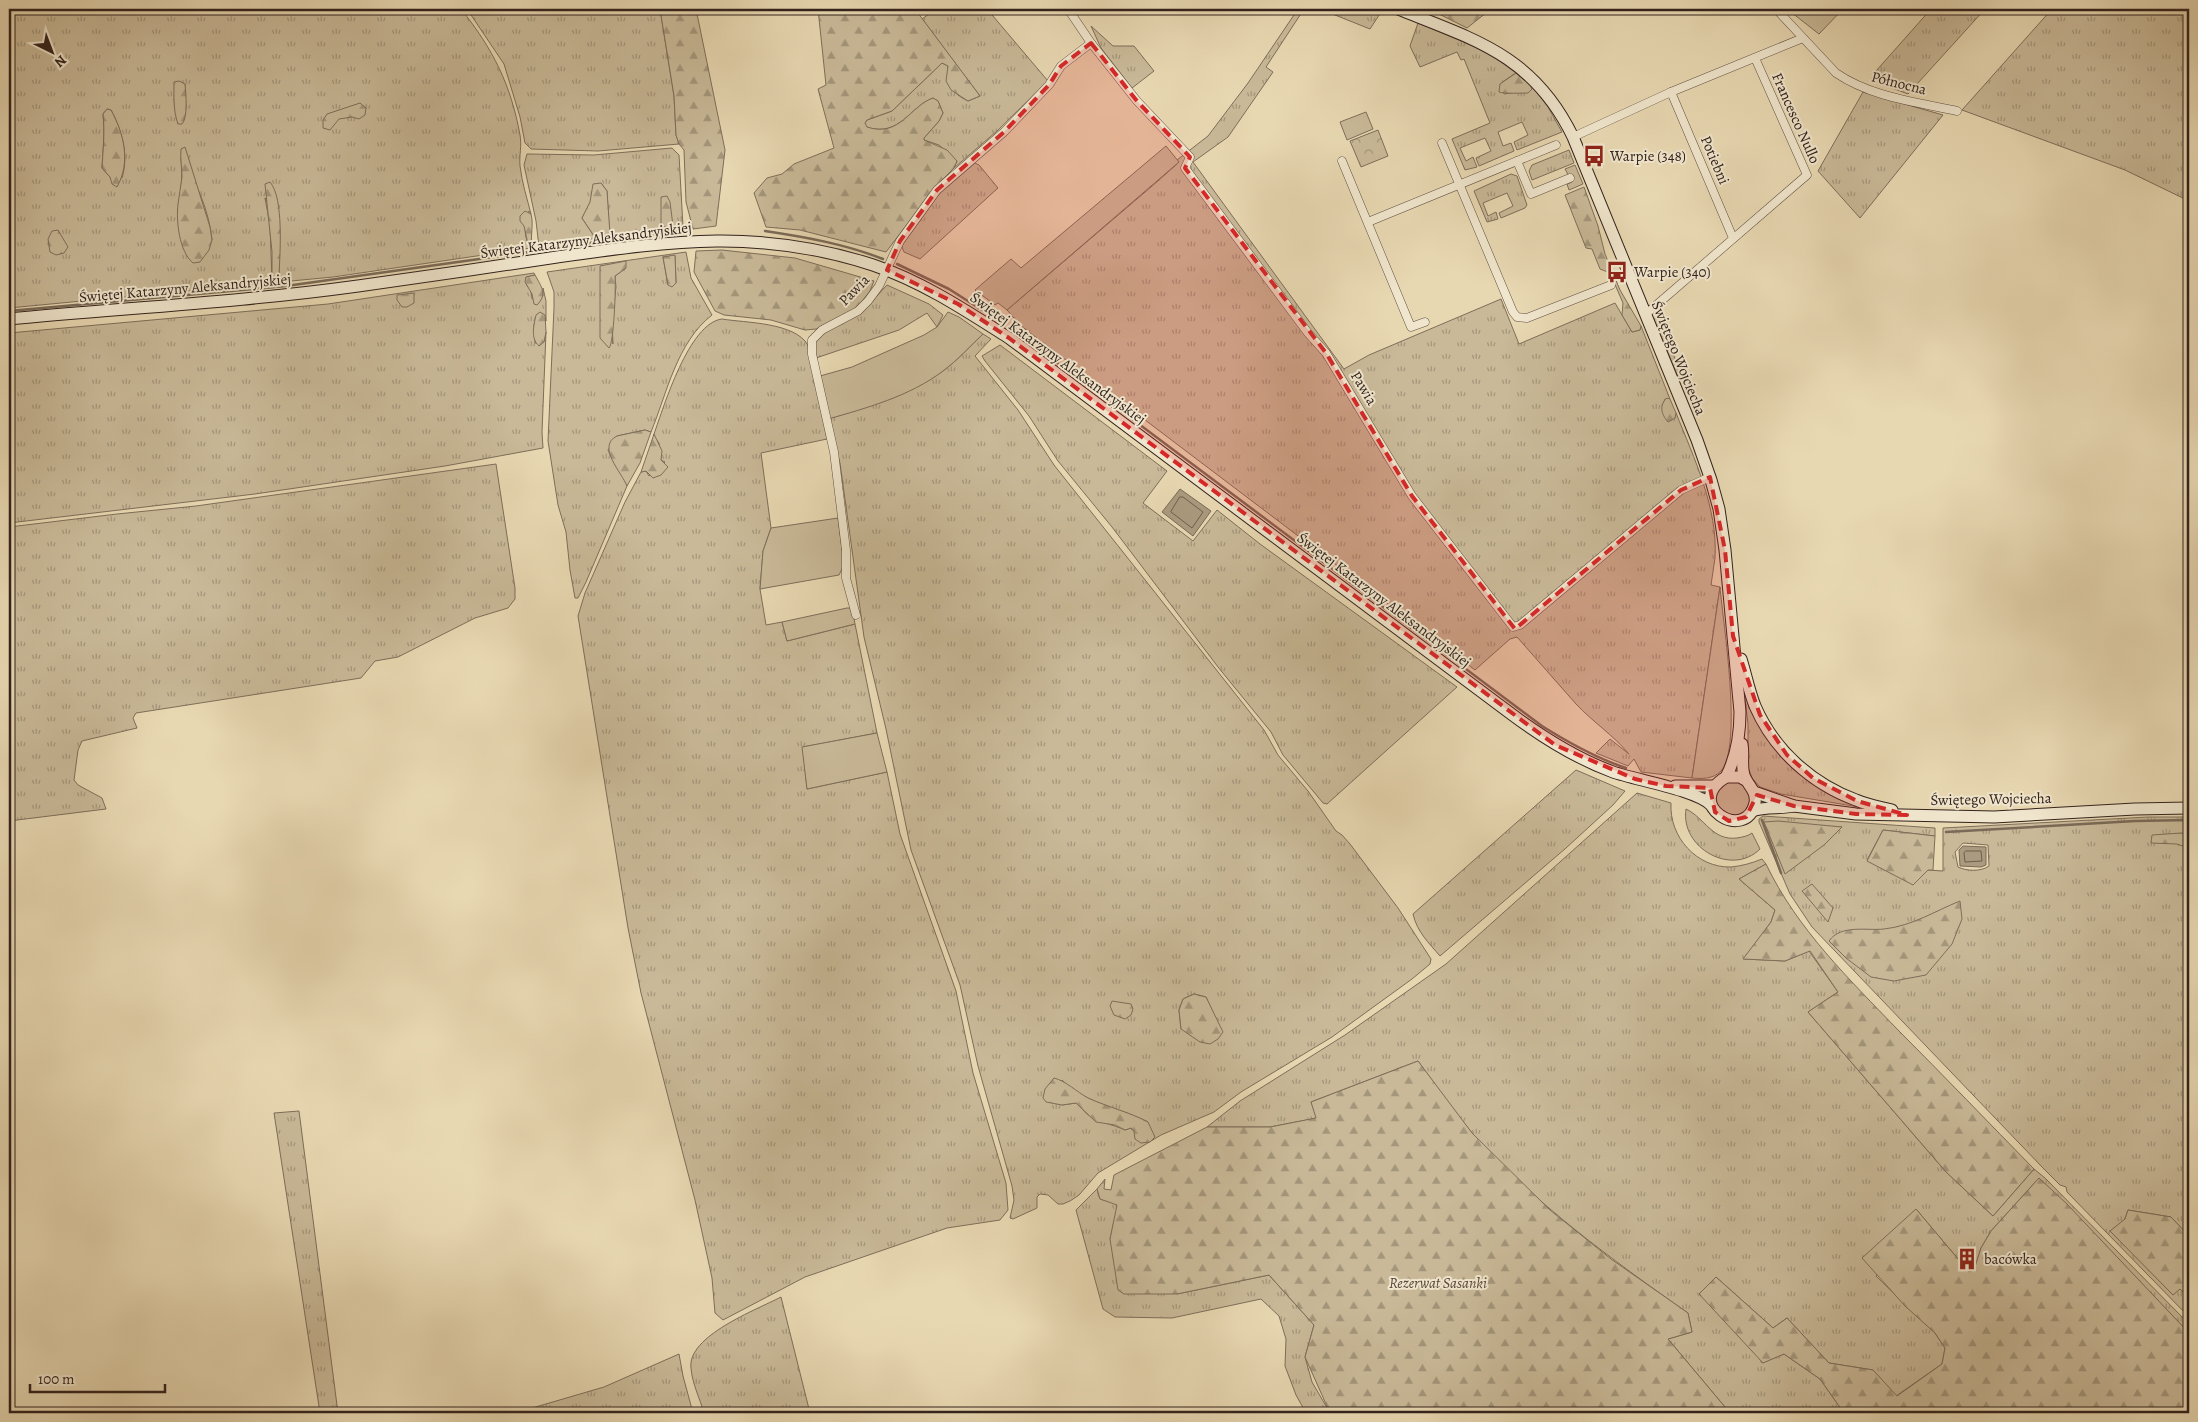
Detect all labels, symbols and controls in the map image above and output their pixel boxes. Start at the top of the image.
north arrow [28,28,78,78]
text: N [50,51,71,72]
street label: Północna [1869,66,1929,100]
street label: Francesco Nullo [1767,69,1825,167]
street label: Potiebni [1696,133,1734,187]
bus stop icon: Warpie (348) [1581,143,1607,169]
place label: Warpie (348) [1609,146,1686,166]
street label: Świętej Katarzyny Aleksandryjskiej [479,217,693,263]
bus stop icon: Warpie (340) [1604,259,1630,285]
place label: Warpie (340) [1633,262,1711,282]
street label: Świętej Katarzyny Aleksandryjskiej [78,269,292,307]
street label: Pawia [834,270,874,310]
street label: Świętej Katarzyny Aleksandryjskiej [966,287,1150,429]
street label: Świętego Wojciecha [1647,298,1711,418]
street label: Pawia [1346,367,1382,409]
street label: Świętej Katarzyny Aleksandryjskiej [1293,528,1475,672]
street label: Świętego Wojciecha [1930,788,2052,810]
building icon: bacówka [1954,1246,1980,1272]
place label: bacówka [1984,1249,2037,1269]
park label: Rezerwat Sasanki [1389,1273,1487,1293]
scale bar [30,1362,165,1394]
text: 100 m [38,1369,75,1389]

